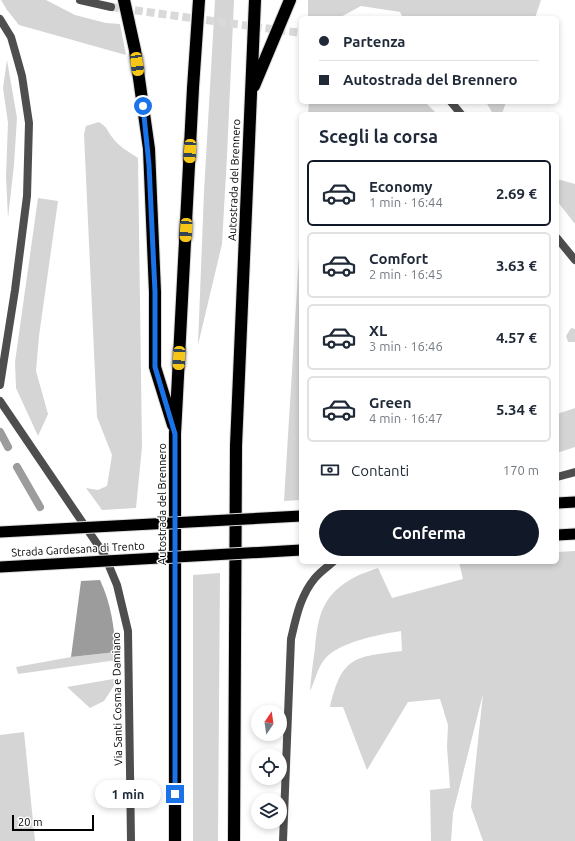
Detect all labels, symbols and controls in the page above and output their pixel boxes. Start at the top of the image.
text: Partenza [343,33,406,50]
car [129,51,145,77]
text: Autostrada del Brennero [343,71,518,88]
route start [134,97,152,115]
street label: Autostrada del Brennero [226,119,242,241]
text: Scegli la corsa [319,126,438,146]
car [183,139,197,163]
icon: car [321,175,357,211]
text: Economy [369,178,433,195]
text: 2.69 € [496,185,537,202]
text: 1 min · 16:44 [369,195,443,209]
car [179,218,193,242]
icon: car [321,247,357,283]
text: Comfort [369,250,428,267]
text: 3.63 € [496,257,537,274]
text: 2 min · 16:45 [369,267,443,281]
icon: car [321,319,357,355]
text: XL [369,322,387,339]
text: 4.57 € [496,329,537,346]
text: 3 min · 16:46 [369,339,443,353]
car [172,346,186,370]
icon: car [321,391,357,427]
text: Green [369,394,411,411]
text: 5.34 € [496,401,537,418]
text: 4 min · 16:47 [369,411,443,425]
street label: Autostrada del Brennero [156,443,168,565]
icon: cash [319,459,341,481]
text: Contanti [351,462,409,479]
text: 170 m [503,463,539,477]
button: Conferma [319,510,539,556]
street label: Strada Gardesana di Trento [11,540,145,558]
street label: Via Santi Cosma e Damiano [110,632,124,766]
north arrow [251,705,287,741]
map controls [251,705,287,829]
button: locate [251,749,287,785]
callout: 1 min [95,780,161,808]
route end [166,785,184,803]
text: 1 min [112,787,144,801]
button: layers [251,793,287,829]
scale bar [12,813,94,832]
text: 20 m [18,816,42,828]

